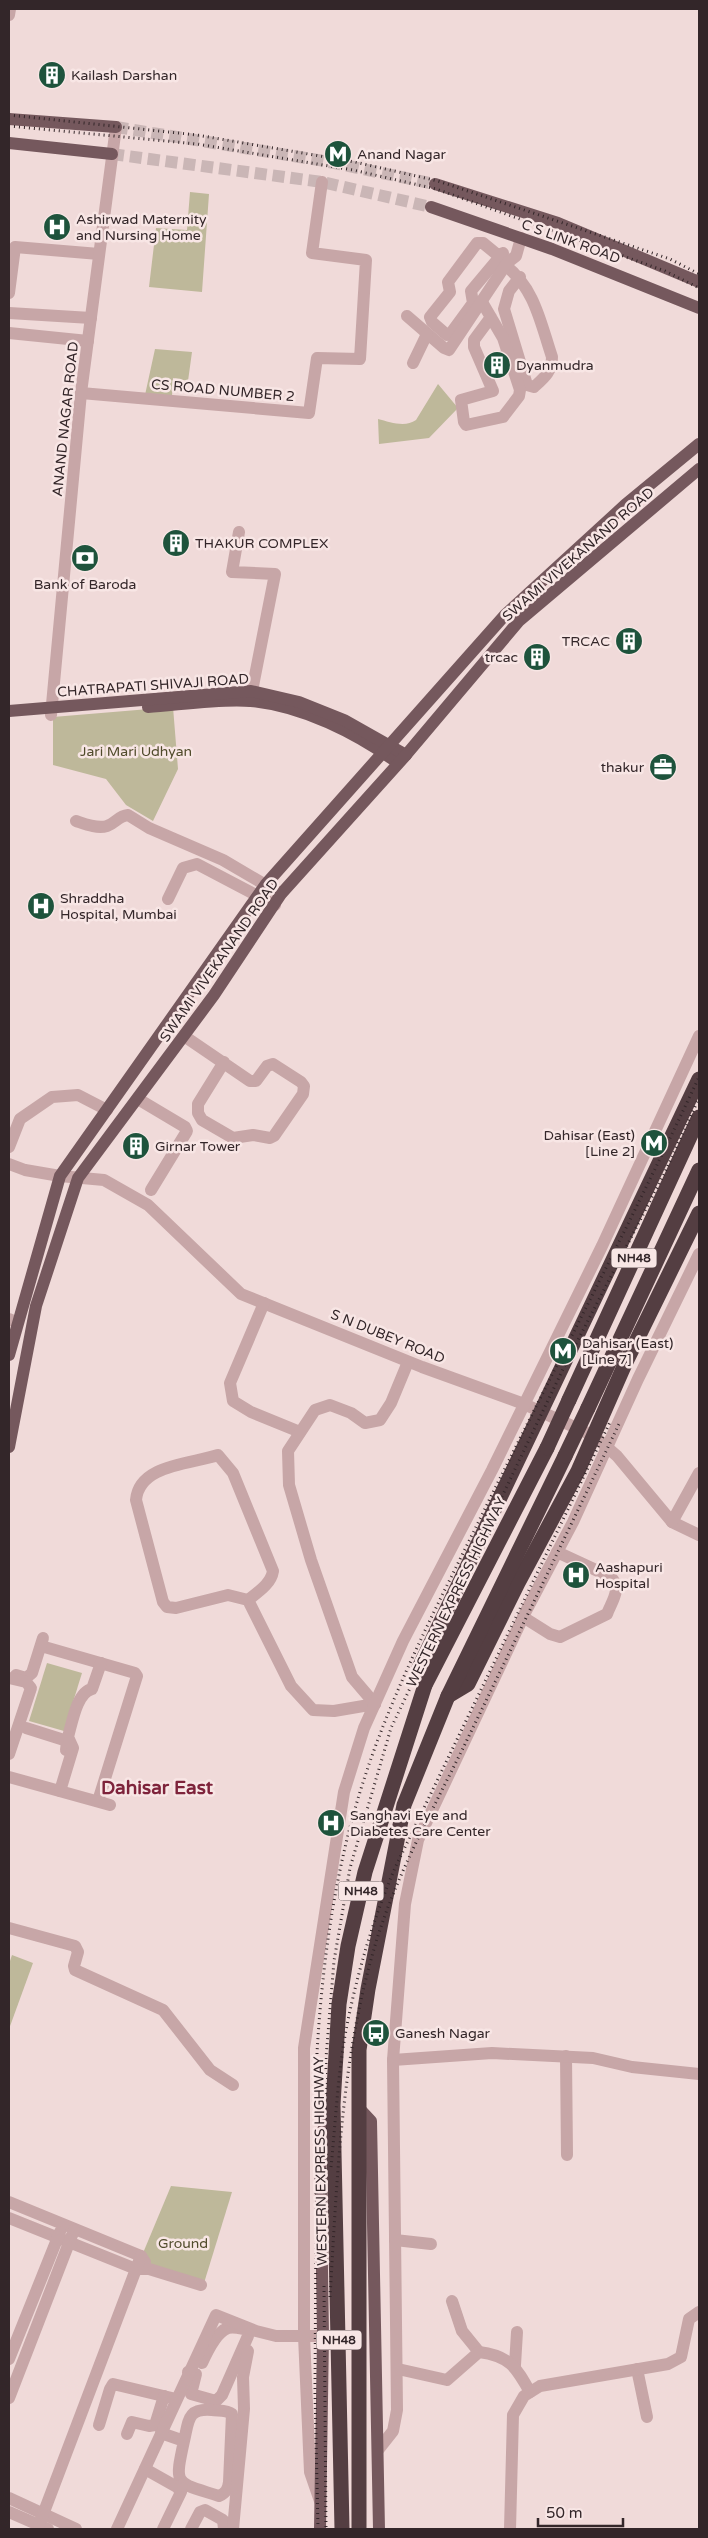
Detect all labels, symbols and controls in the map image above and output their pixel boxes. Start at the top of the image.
building icon: Kailash Darshan [37,60,67,90]
place label: Kailash Darshan [71,67,177,84]
metro station icon: Anand Nagar [323,139,353,169]
place label: Anand Nagar [357,146,447,163]
place label: Ashirwad Maternity and Nursing Home [76,211,207,244]
hospital icon: Ashirwad Maternity and Nursing Home [42,212,72,242]
street label: C S LINK ROAD [519,216,623,267]
street label: ANAND NAGAR ROAD [49,341,82,497]
building icon: Dyanmudra [482,350,512,380]
place label: Dyanmudra [516,357,594,374]
street label: CS ROAD NUMBER 2 [150,376,295,405]
street label: SWAMI VIVEKANAND ROAD [499,484,658,625]
building icon: THAKUR COMPLEX [161,528,191,558]
place label: THAKUR COMPLEX [195,535,328,552]
bank icon: Bank of Baroda [70,543,100,573]
place label: Bank of Baroda [34,576,136,593]
building icon: TRCAC [614,626,644,656]
place label: TRCAC [562,633,610,650]
building icon: trcac [522,642,552,672]
place label: trcac [485,649,518,666]
street label: CHATRAPATI SHIVAJI ROAD [57,670,250,701]
park label: Jari Mari Udhyan [80,743,192,760]
office icon: thakur [648,752,678,782]
place label: thakur [601,759,645,776]
street label: SWAMI VIVEKANAND ROAD [156,875,282,1045]
place label: Shraddha Hospital, Mumbai [60,890,177,923]
hospital icon: Shraddha Hospital, Mumbai [26,891,56,921]
place label: Dahisar (East) [Line 2] [544,1127,635,1160]
metro station icon: Dahisar (East) [Line 2] [639,1128,669,1158]
building icon: Girnar Tower [121,1131,151,1161]
place label: Girnar Tower [155,1138,241,1155]
road number: NH48 [612,1248,656,1268]
street label: S N DUBEY ROAD [328,1306,447,1367]
place label: Dahisar (East) [Line 7] [582,1335,673,1368]
metro station icon: Dahisar (East) [Line 7] [548,1336,578,1366]
street label: WESTERN EXPRESS HIGHWAY [403,1494,510,1690]
place label: Aashapuri Hospital [595,1559,663,1592]
hospital icon: Aashapuri Hospital [561,1560,591,1590]
district label: Dahisar East [101,1777,214,1799]
place label: Sanghavi Eye and Diabetes Care Center [350,1807,491,1840]
hospital icon: Sanghavi Eye and Diabetes Care Center [316,1808,346,1838]
road number: NH48 [338,1882,384,1900]
bus stop icon: Ganesh Nagar [361,2018,391,2048]
place label: Ganesh Nagar [395,2025,491,2042]
street label: WESTERN EXPRESS HIGHWAY [310,2056,331,2266]
park label: Ground [158,2235,208,2252]
road number: NH48 [316,2330,362,2350]
scale bar [538,2496,623,2528]
text: 50 m [546,2504,583,2522]

